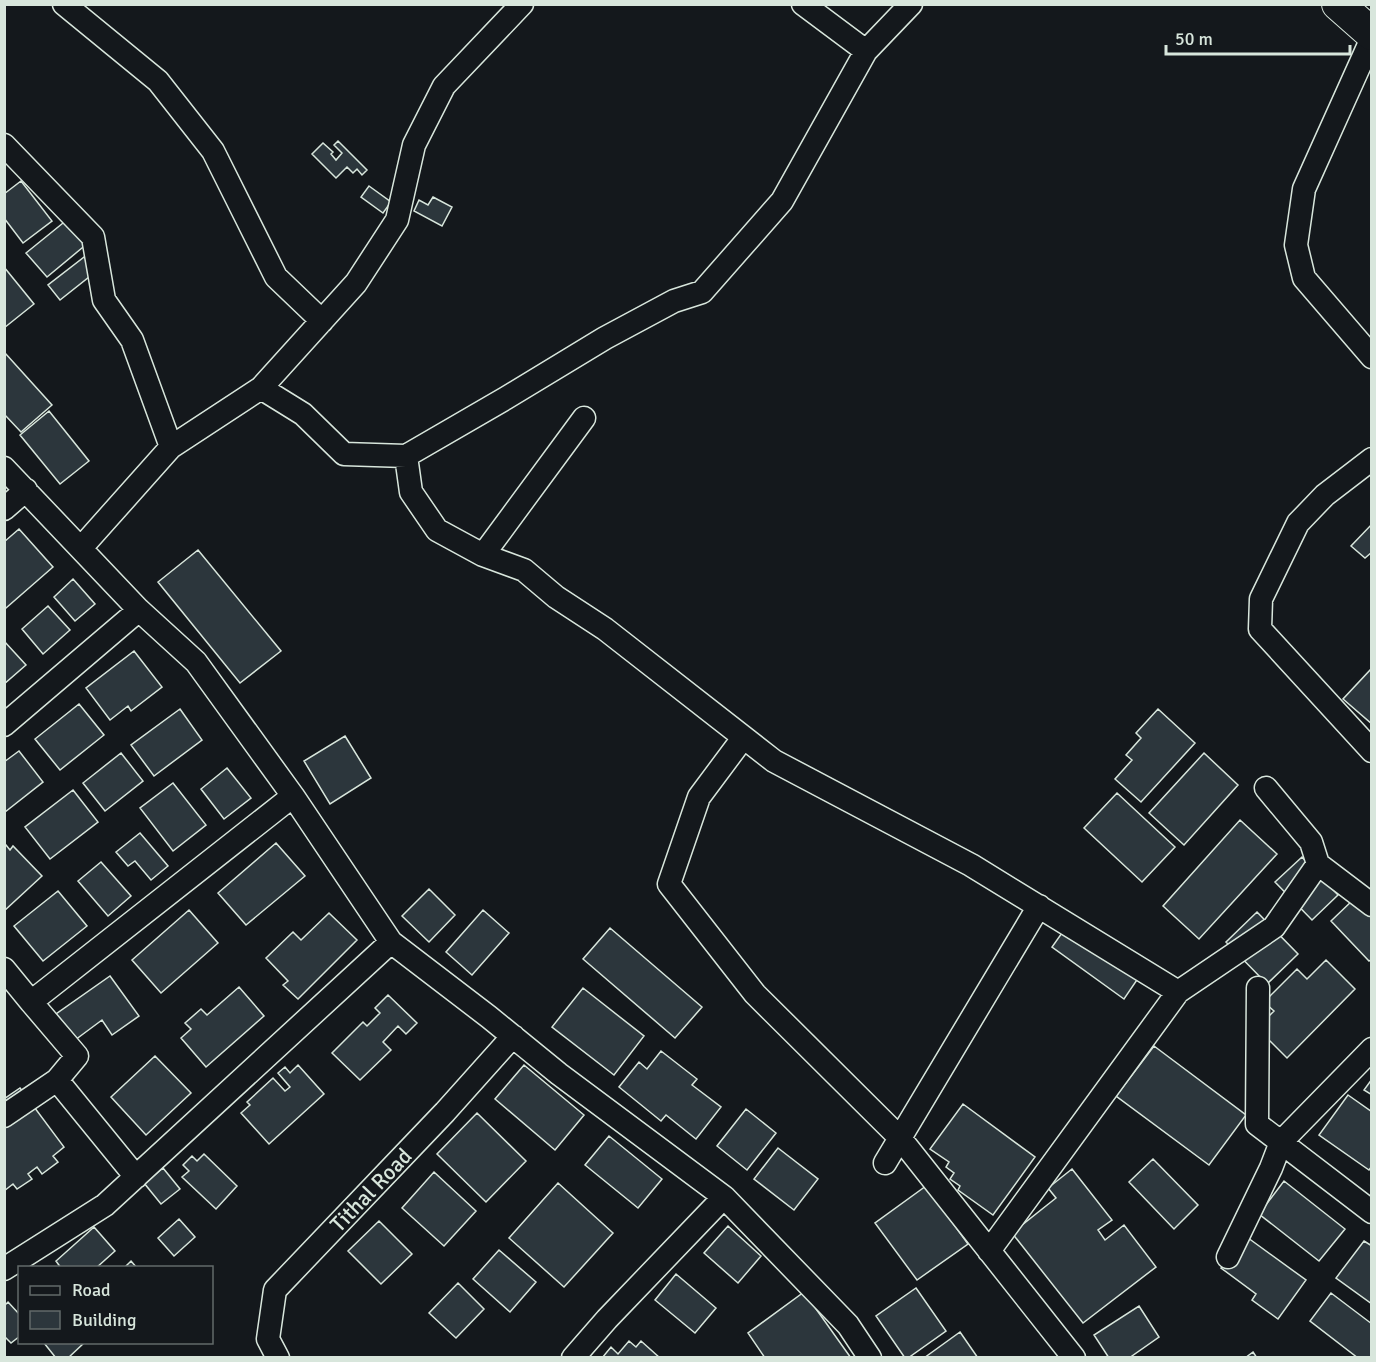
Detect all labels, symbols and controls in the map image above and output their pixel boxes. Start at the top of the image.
scale bar [1166,18,1350,56]
text: 50 m [1175,28,1213,50]
street label: Tithal Road [325,1143,417,1237]
legend [18,1266,213,1344]
text: Road [72,1279,111,1301]
text: Building [72,1309,136,1331]

